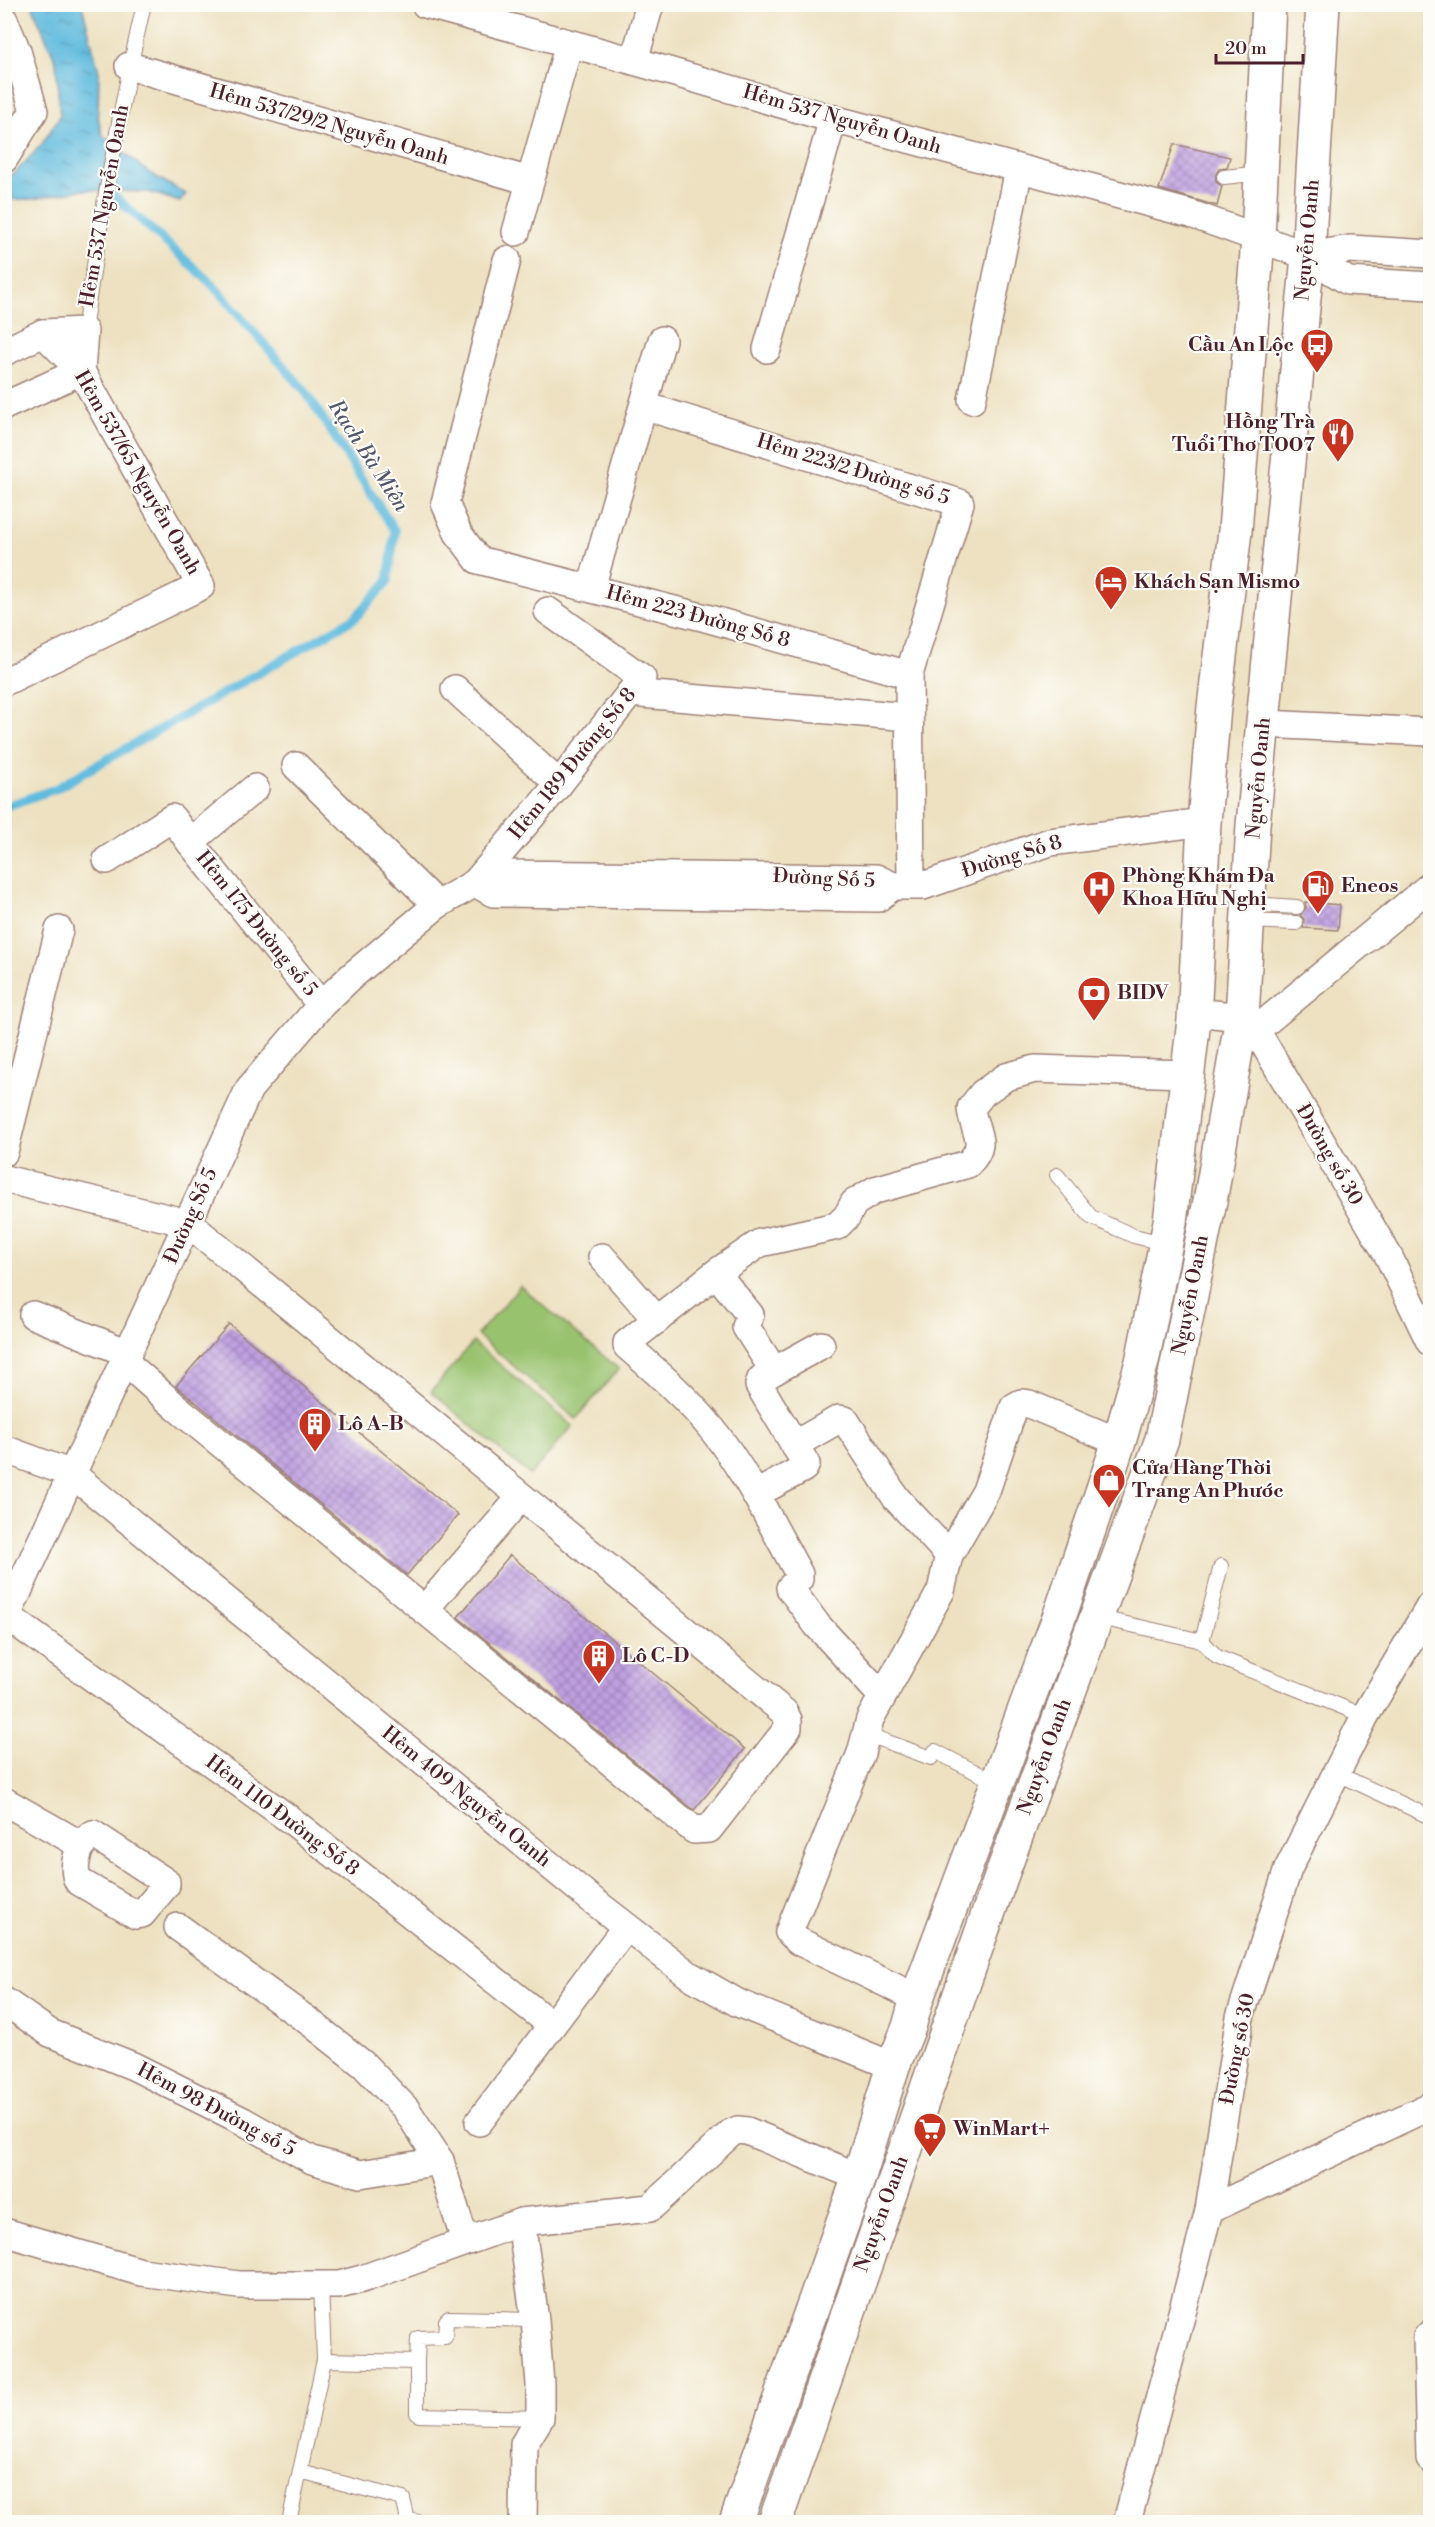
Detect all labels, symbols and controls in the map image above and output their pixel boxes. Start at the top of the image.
scale bar [1216,27,1303,65]
text: 20 m [1225,37,1267,60]
street label: Hẻm 537/29/2 Nguyễn Oanh [206,79,452,171]
street label: Hẻm 537 Nguyễn Oanh [740,80,944,160]
street label: Hẻm 537 Nguyễn Oanh [75,103,135,309]
street label: Nguyễn Oanh [1290,178,1326,302]
bus stop icon: Cầu An Lộc [1299,327,1335,374]
place label: Cầu An Lộc [1188,333,1294,358]
street label: Hẻm 537/65 Nguyễn Oanh [68,366,206,580]
water label: Rạch Bà Miên [322,394,414,517]
place label: Hồng Trà Tuổi Thơ T007 [1172,410,1315,458]
restaurant icon: Hồng Trà Tuổi Thơ T007 [1320,416,1356,463]
street label: Hẻm 223/2 Đường số 5 [753,429,953,511]
hotel icon: Khách Sạn Mismo [1093,564,1129,611]
place label: Khách Sạn Mismo [1134,570,1300,595]
street label: Hẻm 223 Đường Số 8 [603,580,793,654]
street label: Hẻm 189 Đường Số 8 [504,683,642,845]
street label: Nguyễn Oanh [1241,716,1277,840]
street label: Đường Số 8 [959,830,1065,884]
street label: Hẻm 175 Đường số 5 [190,846,322,1002]
street label: Đường Số 5 [772,864,876,894]
place label: Phòng Khám Đa Khoa Hữu Nghị [1122,864,1275,912]
fuel station icon: Eneos [1300,868,1336,915]
hospital icon: Phòng Khám Đa Khoa Hữu Nghị [1081,869,1117,916]
place label: Eneos [1341,874,1398,899]
bank icon: BIDV [1076,975,1112,1022]
place label: BIDV [1117,981,1169,1006]
street label: Đường số 30 [1290,1100,1368,1210]
street label: Đường Số 5 [159,1164,223,1268]
street label: Nguyễn Oanh [1167,1233,1215,1357]
building icon: Lô A-B [297,1406,333,1453]
place label: Lô A-B [338,1412,404,1437]
place label: Cửa Hàng Thời Trang An Phước [1132,1456,1284,1504]
shop icon: Cửa Hàng Thời Trang An Phước [1091,1462,1127,1509]
building icon: Lô C-D [581,1638,617,1685]
place label: Lô C-D [622,1644,689,1669]
street label: Nguyễn Oanh [1012,1695,1078,1818]
street label: Hẻm 409 Nguyễn Oanh [376,1721,556,1873]
street label: Hẻm 110 Đường Số 8 [200,1750,364,1882]
street label: Đường số 30 [1215,1991,1261,2107]
street label: Hẻm 98 Đường số 5 [132,2058,300,2162]
supermarket icon: WinMart+ [912,2111,948,2158]
place label: WinMart+ [952,2117,1050,2142]
street label: Nguyễn Oanh [849,2152,915,2275]

